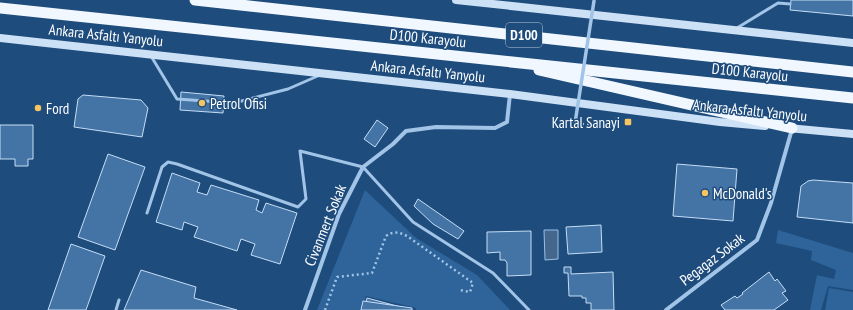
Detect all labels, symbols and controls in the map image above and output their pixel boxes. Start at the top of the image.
street label: Ankara Asfaltı Yanyolu [48,20,164,50]
road number: D100 [506,23,542,47]
street label: D100 Karayolu [389,25,467,51]
street label: Ankara Asfaltı Yanyolu [370,56,486,86]
street label: D100 Karayolu [711,59,789,85]
place label: Petrol Ofisi [210,94,267,113]
street label: Ankara Asfaltı Yanyolu [692,95,808,125]
marker: Petrol Ofisi [197,98,207,108]
place label: Ford [46,99,69,118]
marker: Ford [33,103,43,113]
place label: Kartal Sanayi [552,113,620,132]
marker: Kartal Sanayi [623,117,633,127]
street label: Civanmert Sokak [300,181,350,269]
place label: McDonald's [713,184,772,203]
marker: McDonald's [700,188,710,198]
street label: Pegagaz Sokak [676,228,748,289]

